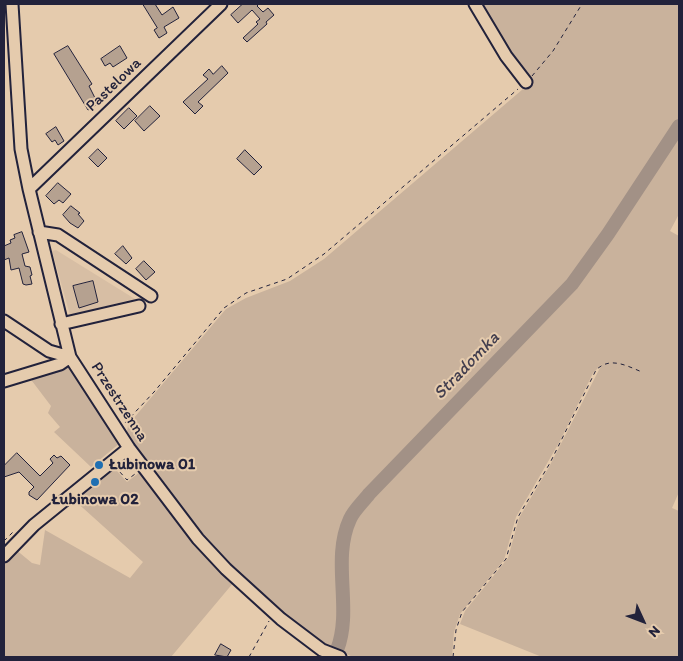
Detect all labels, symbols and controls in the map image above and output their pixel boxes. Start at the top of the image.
street label: Pastelowa [82,54,146,116]
water label: Stradomka [429,328,505,404]
street label: Przestrzenna [86,359,152,445]
place label: Łubinowa 01 [109,455,195,475]
marker: Łubinowa 01 [93,459,105,471]
marker: Łubinowa 02 [89,476,101,488]
place label: Łubinowa 02 [51,490,139,510]
north arrow [618,596,668,646]
text: N [645,622,664,641]

